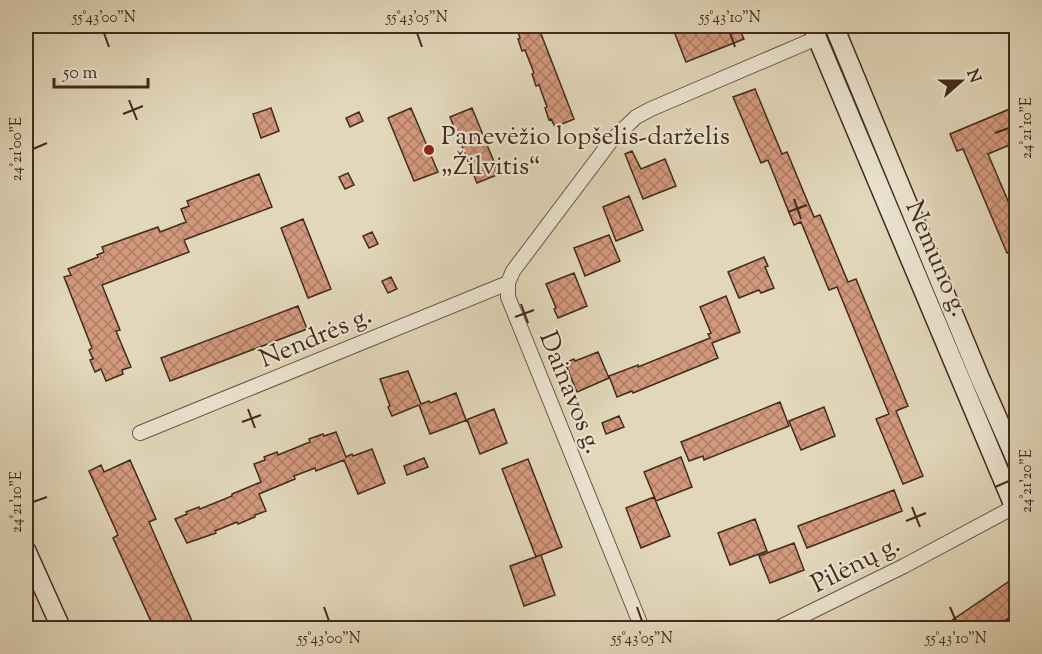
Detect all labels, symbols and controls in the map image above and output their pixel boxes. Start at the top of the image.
text: 55°43'00"N [71,8,136,29]
text: 55°43'05"N [385,8,448,29]
text: 55°43'10"N [698,8,761,29]
scale bar [54,51,148,89]
north arrow [931,51,991,111]
text: 50 m [62,61,98,87]
text: N [960,66,986,87]
text: 24°21'10"E [1017,97,1038,159]
text: 24°21'00"E [7,117,28,181]
place label: Panevėžio lopšelis-darželis „Žilvitis“ [441,119,730,186]
marker: Panevėžio lopšelis-darželis „Žilvitis“ [422,143,436,157]
street label: Nemuno g. [895,195,977,323]
street label: Nendrės g. [254,298,378,379]
street label: Dainavos g. [528,326,611,460]
text: 24°21'20"E [1017,449,1038,513]
text: 24°21'10"E [7,471,28,533]
street label: Pilėnų g. [805,527,907,603]
text: 55°43'00"N [296,629,361,650]
text: 55°43'05"N [610,629,673,650]
text: 55°43'10"N [924,629,987,650]

